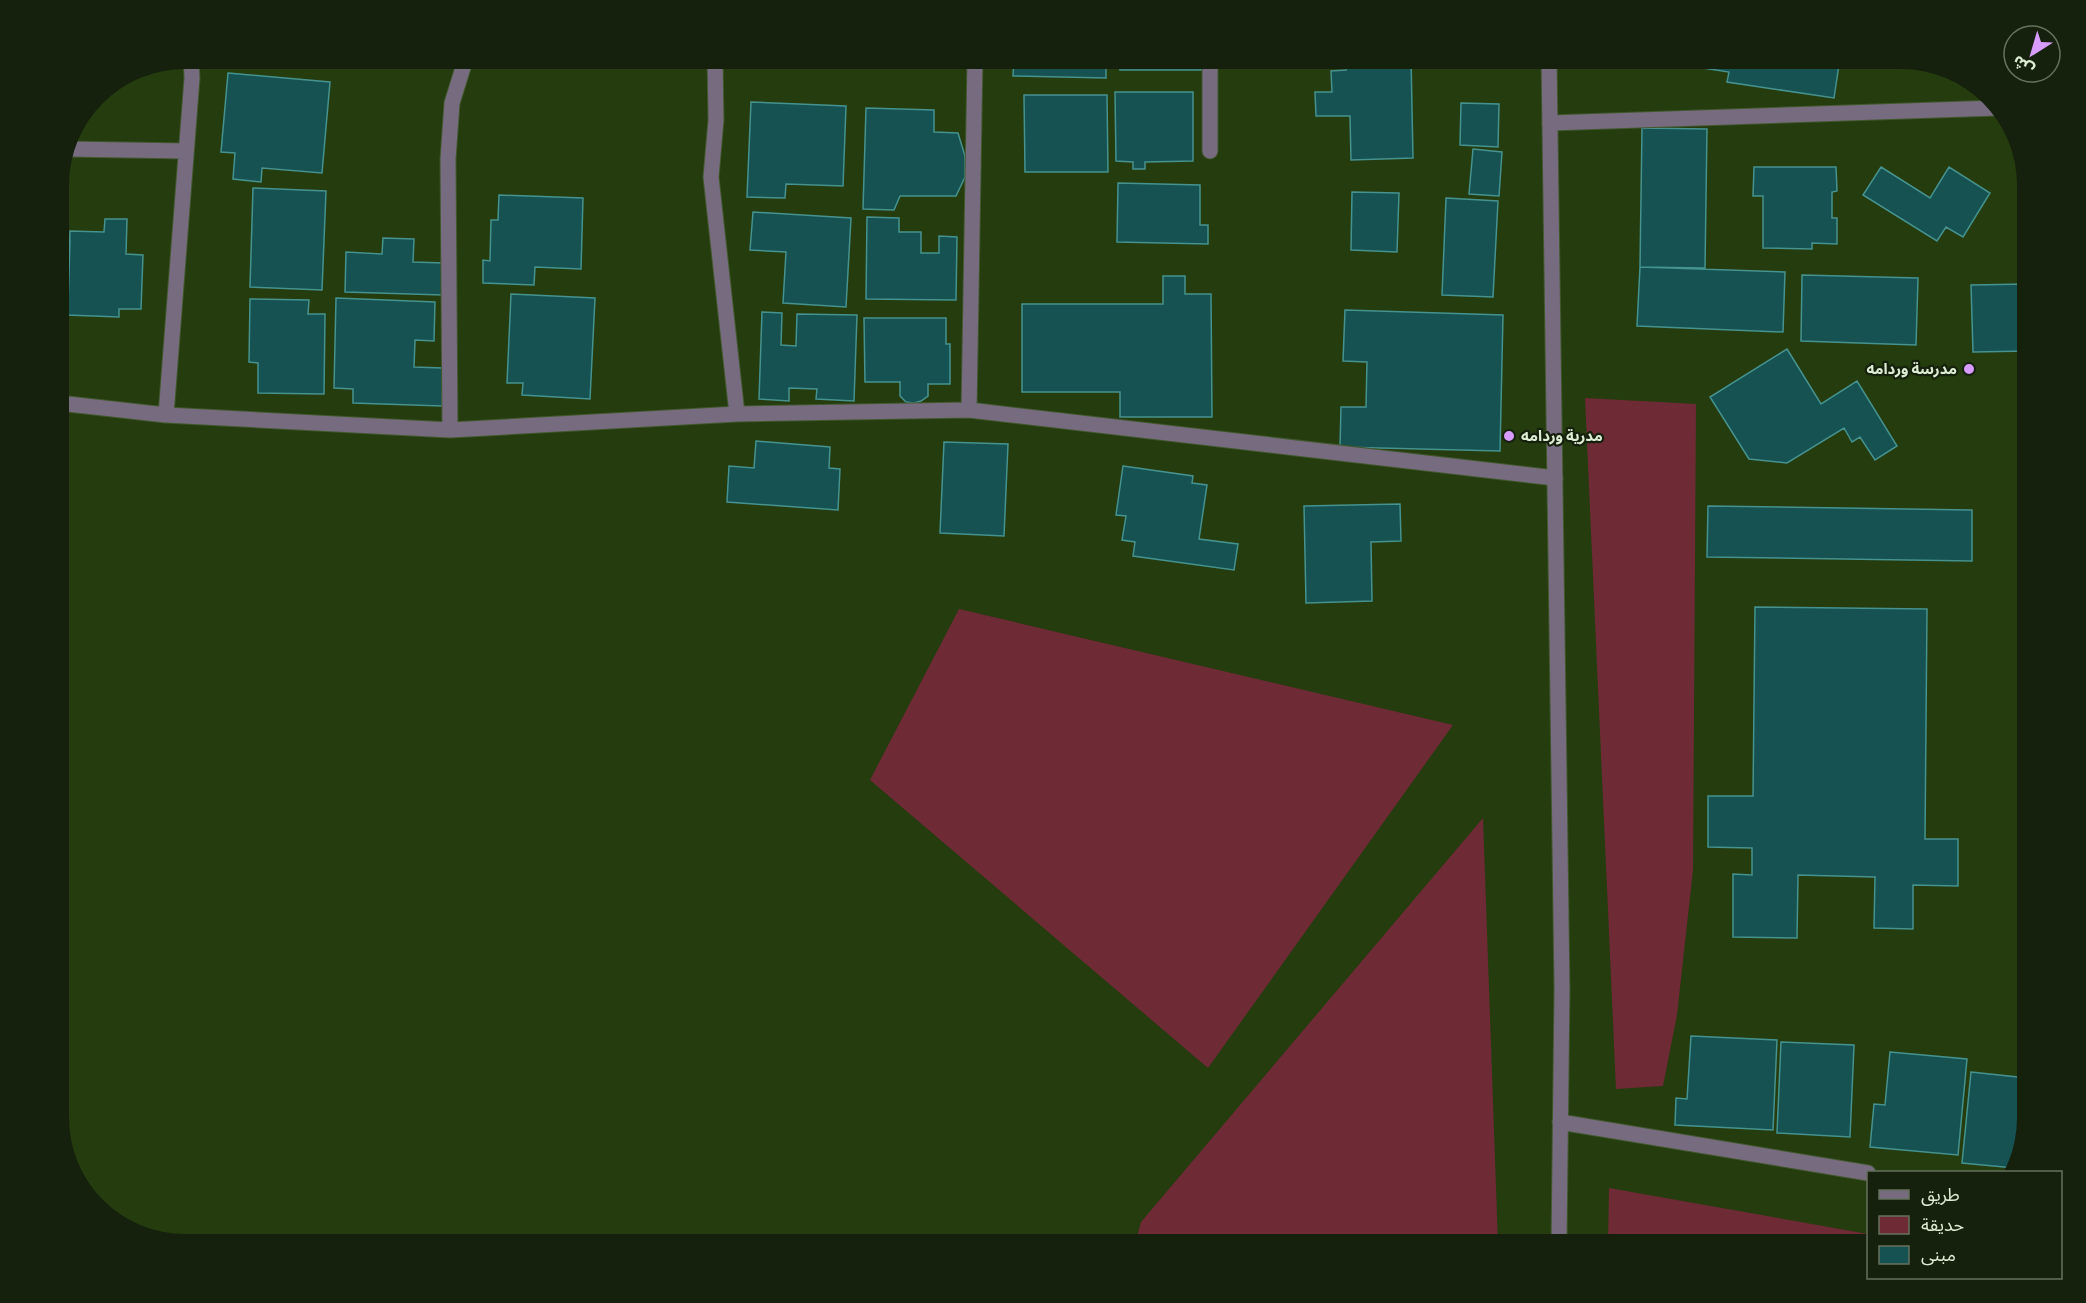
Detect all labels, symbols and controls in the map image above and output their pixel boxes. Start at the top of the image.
north arrow [2002,24,2062,84]
text: ش [2009,51,2038,79]
place label: مدرسة وردامه [1866,361,1957,378]
marker: مدرسة وردامه [1962,362,1976,376]
place label: مدرية وردامه [1521,428,1603,445]
marker: مدرية وردامه [1502,429,1516,443]
legend [1867,1171,2062,1279]
text: طريق [1921,1185,1960,1206]
text: حديقة [1921,1215,1964,1235]
text: مبنى [1921,1245,1956,1266]

